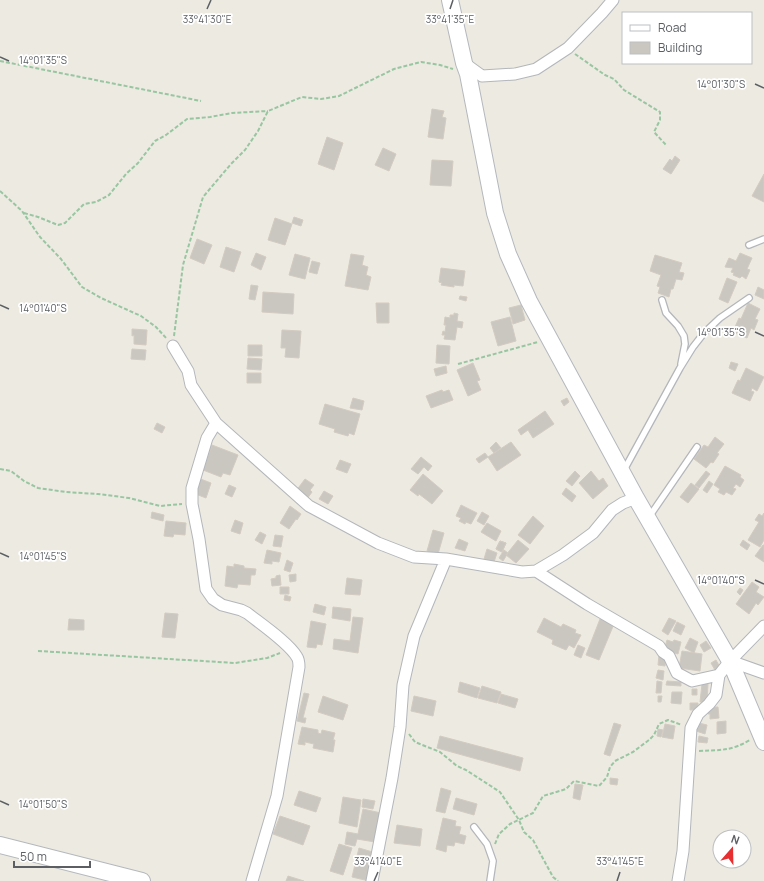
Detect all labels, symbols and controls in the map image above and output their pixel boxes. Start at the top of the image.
text: 33°41'30"E [183,12,232,26]
text: 33°41'35"E [426,12,475,26]
legend [622,12,752,64]
text: Road [658,19,686,36]
text: Building [658,39,702,56]
text: 14°01'35"S [19,53,67,67]
text: 14°01'30"S [697,77,745,91]
text: 14°01'40"S [19,301,67,315]
text: 14°01'35"S [697,325,745,339]
text: 14°01'45"S [20,549,67,563]
text: 14°01'40"S [697,573,745,587]
text: 14°01'50"S [19,797,67,811]
north arrow [712,829,752,869]
text: N [729,831,742,848]
scale bar [14,843,90,869]
text: 50 m [20,848,47,865]
text: 33°41'40"E [354,854,402,868]
text: 33°41'45"E [596,854,644,868]

